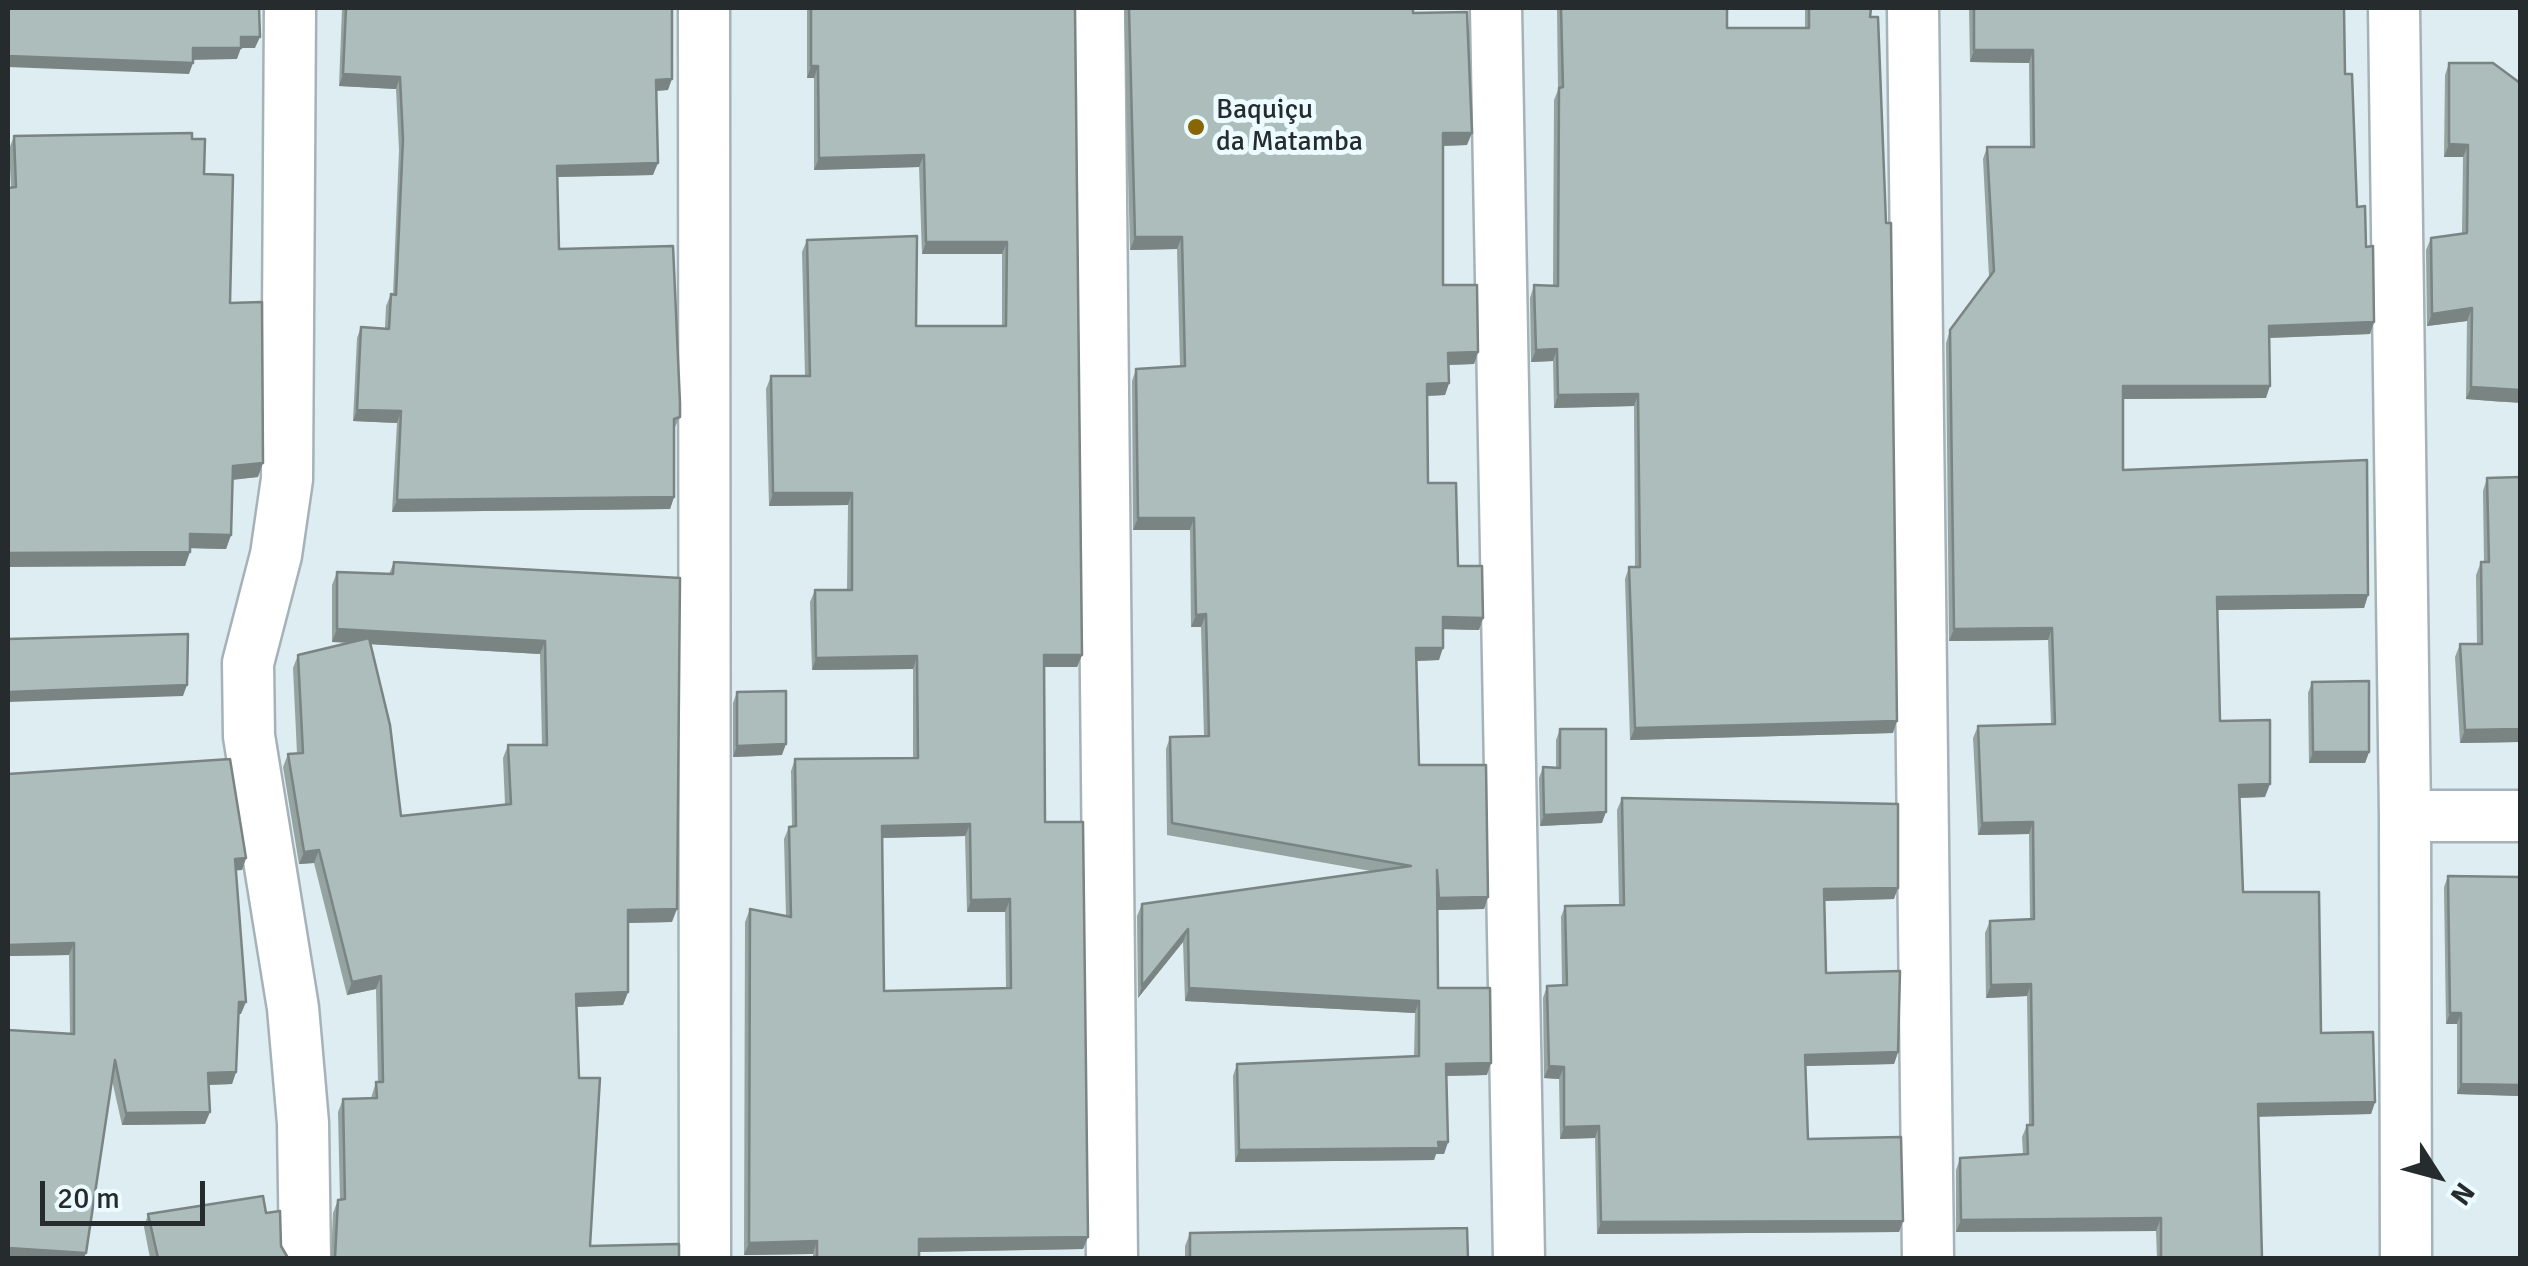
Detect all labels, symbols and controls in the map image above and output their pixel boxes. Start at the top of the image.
place label: Baquiçu da Matamba [1216,94,1363,160]
marker: Baquiçu da Matamba [1185,116,1207,138]
north arrow [2388,1126,2488,1226]
scale bar [45,1161,210,1223]
text: N [2443,1176,2482,1212]
text: 20 m [57,1180,120,1217]

